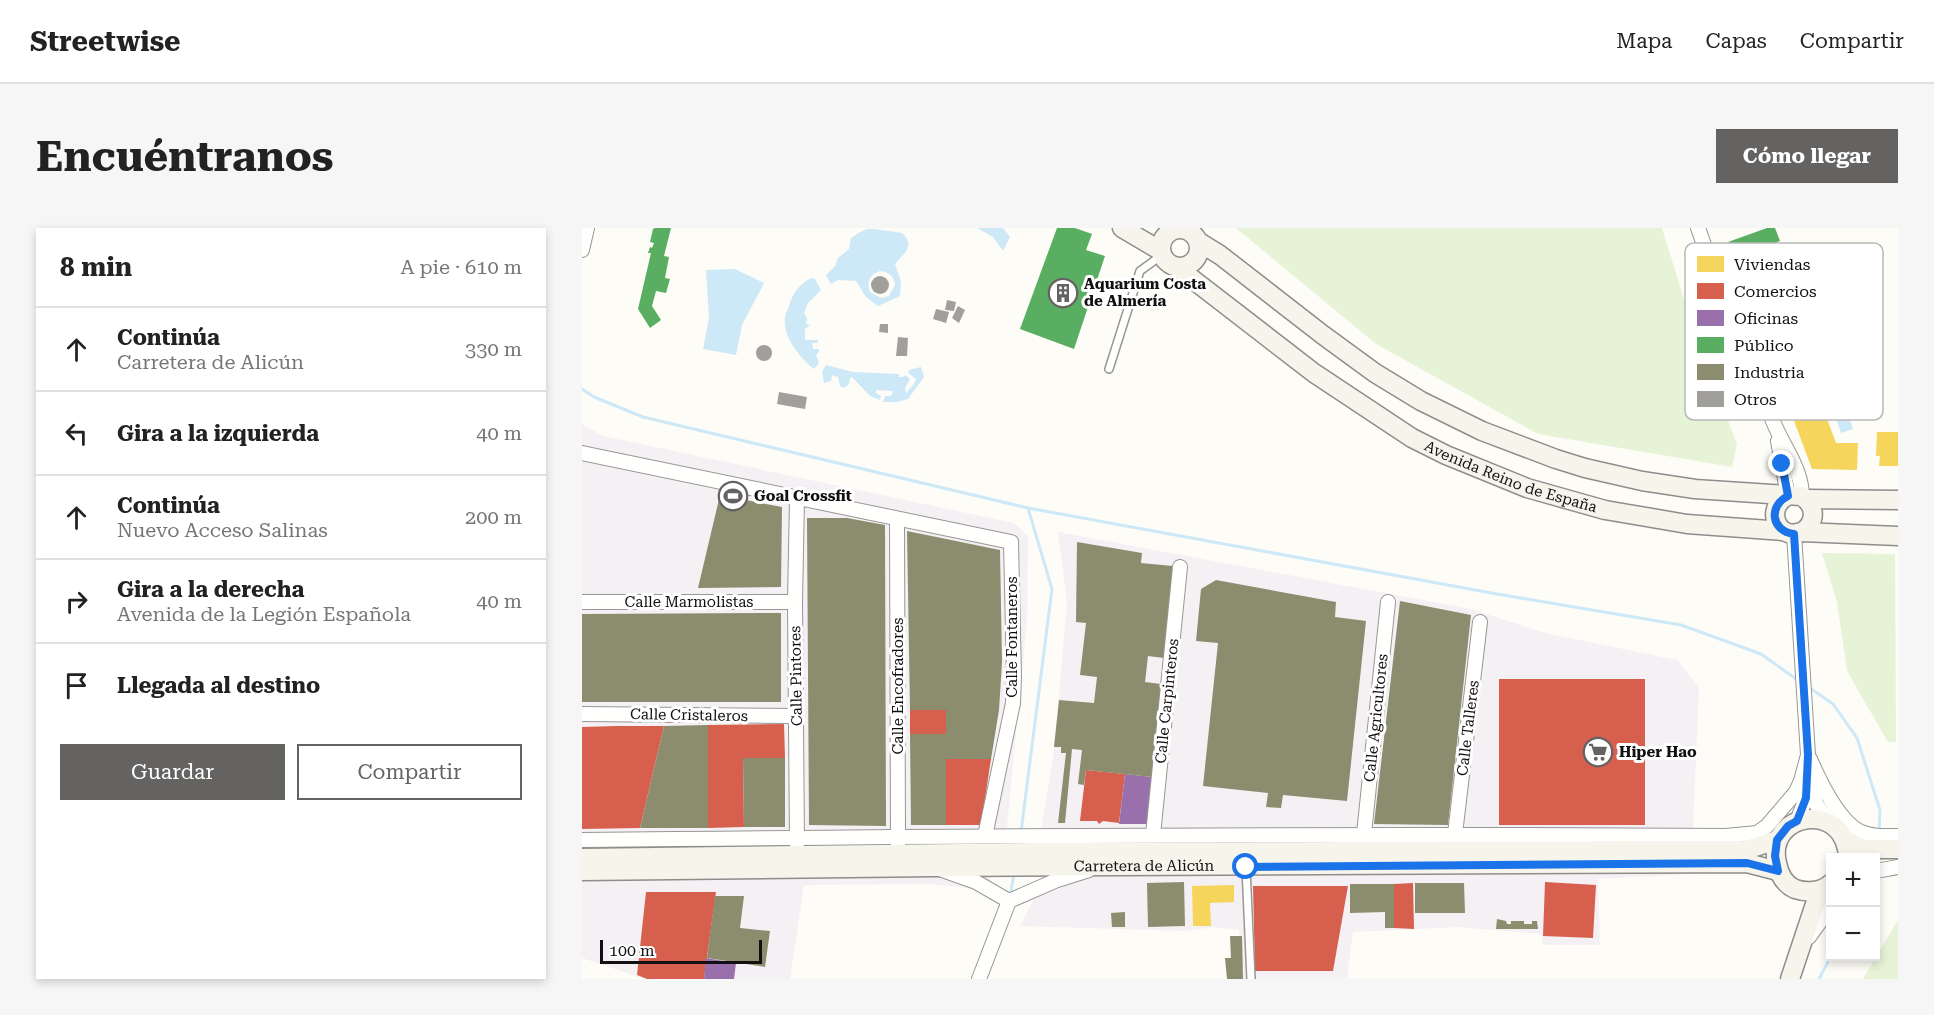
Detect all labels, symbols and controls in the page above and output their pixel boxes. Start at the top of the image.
text: Streetwise [30,25,181,58]
text: Mapa [1616,29,1672,53]
text: Capas [1705,29,1767,53]
text: Compartir [1800,29,1904,53]
button: Cómo llegar [1716,129,1898,183]
text: Encuéntranos [36,132,334,181]
legend [1685,243,1883,420]
text: 8 min [60,252,132,282]
text: A pie · 610 m [400,255,522,279]
text: Viviendas [1734,255,1811,274]
place label: Aquarium Costa de Almería [1084,275,1206,310]
building icon: Aquarium Costa de Almería [1047,277,1079,309]
text: Comercios [1734,282,1817,301]
text: Oficinas [1734,309,1799,328]
text: Continúa [117,325,220,350]
icon: ahead [60,333,93,366]
text: Público [1734,336,1794,355]
text: 330 m [465,337,522,361]
text: Carretera de Alicún [117,350,304,374]
text: Industria [1734,363,1805,382]
text: Otros [1734,390,1777,409]
icon: left [60,417,93,450]
text: Gira a la izquierda [117,421,319,446]
text: 40 m [476,421,522,445]
street label: Avenida Reino de España [1422,437,1599,516]
route end [1768,450,1794,476]
sports icon: Goal Crossfit [717,480,749,512]
place label: Goal Crossfit [754,487,852,505]
text: Continúa [117,493,220,518]
icon: ahead [60,501,93,534]
text: 200 m [465,505,522,529]
text: Nuevo Acceso Salinas [117,518,328,542]
street label: Calle Fontaneros [1003,576,1021,698]
text: Gira a la derecha [117,577,304,602]
icon: right [60,585,93,618]
text: 40 m [476,589,522,613]
street label: Calle Marmolistas [625,593,753,611]
text: Avenida de la Legión Española [117,602,411,626]
street label: Calle Encofradores [889,618,907,754]
street label: Calle Pintores [786,626,806,726]
street label: Calle Carpinteros [1151,638,1183,764]
street label: Calle Agricultores [1360,653,1392,783]
icon: arrive [60,669,93,702]
text: Llegada al destino [117,673,320,698]
street label: Calle Talleres [1453,679,1483,777]
street label: Calle Cristaleros [630,705,748,725]
supermarket icon: Hiper Hao [1582,736,1614,768]
place label: Hiper Hao [1619,743,1697,761]
button: Guardar [60,744,285,800]
button: Compartir [297,744,522,800]
route start [1232,853,1258,879]
map controls [1826,853,1880,961]
button: + [1826,853,1880,907]
street label: Carretera de Alicún [1074,857,1214,875]
button: − [1826,907,1880,961]
scale bar [600,937,762,964]
text: 100 m [609,941,655,960]

